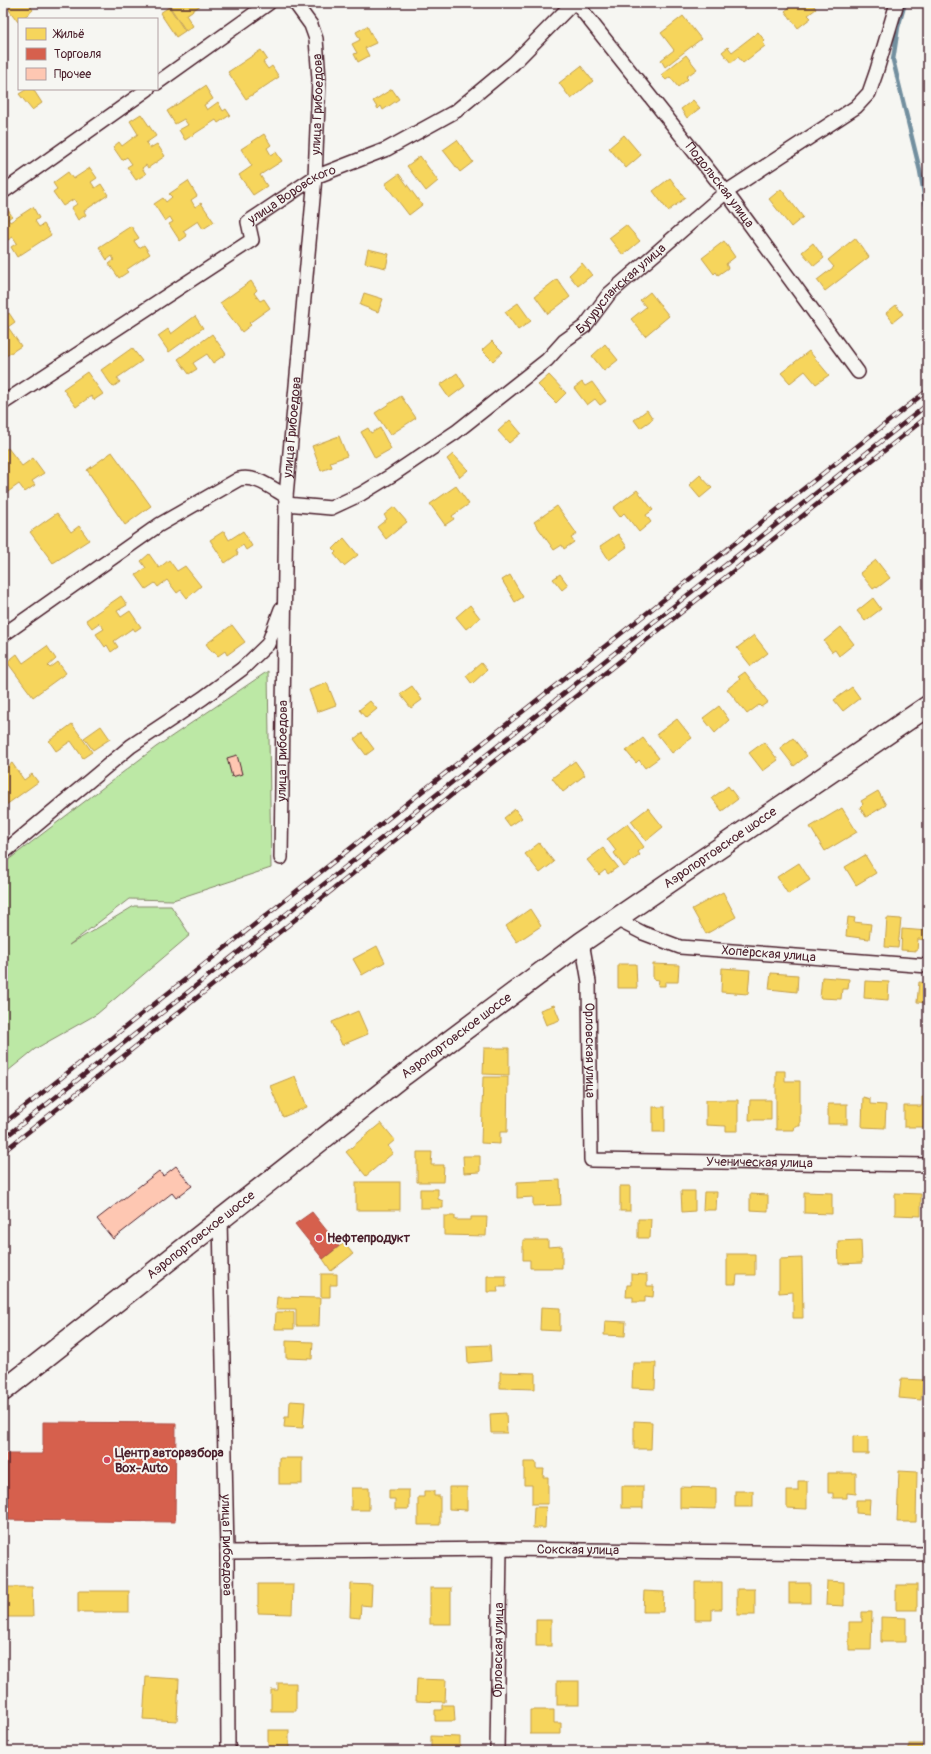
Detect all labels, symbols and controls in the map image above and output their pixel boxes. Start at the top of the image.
legend [18,18,158,90]
text: Жильё [52,27,85,42]
text: Торговля [54,47,102,62]
street label: улица Грибоедова [308,53,327,156]
text: Прочее [54,67,91,82]
street label: Подольская улица [682,139,757,231]
street label: улица Воровского [244,162,338,228]
street label: Бугурусланская улица [573,240,669,338]
street label: улица Грибоедова [280,376,305,480]
street label: улица Грибоедова [274,700,291,803]
street label: Аэропортовское шоссе [660,803,780,892]
street label: Хопёрская улица [721,942,816,965]
street label: Аэропортовское шоссе [398,989,515,1082]
street label: Орловская улица [581,1003,598,1098]
street label: Ученическая улица [706,1154,813,1171]
street label: Аэропортовское шоссе [144,1187,259,1283]
place label: Нефтепродукт [327,1230,411,1246]
marker: Нефтепродукт [314,1233,324,1243]
place label: Центр авторазбора Box-Auto [115,1445,224,1476]
marker: Центр авторазбора Box-Auto [102,1455,112,1465]
street label: улица Грибоедова [218,1493,235,1596]
street label: Сокская улица [537,1541,619,1558]
street label: Орловская улица [490,1602,507,1698]

